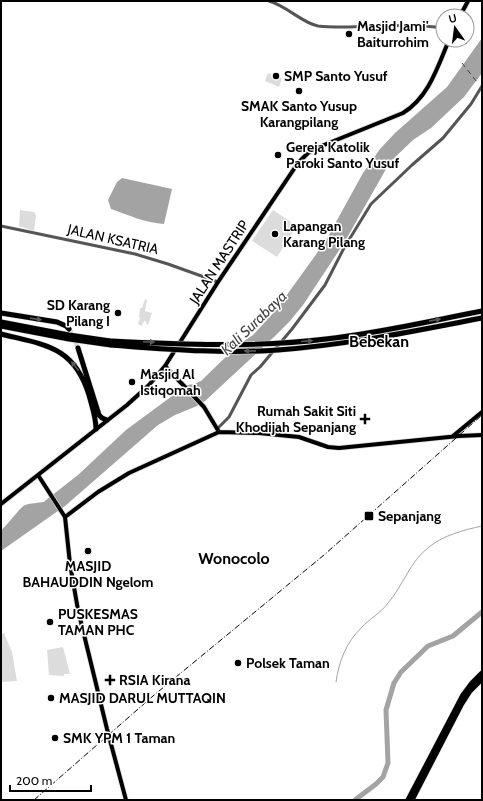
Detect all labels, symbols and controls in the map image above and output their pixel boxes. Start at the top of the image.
north arrow [435,8,475,48]
text: U [447,11,458,26]
place label: Masjid Jami' Baiturrohim [357,17,429,51]
marker: Masjid Jami' Baiturrohim [344,29,354,39]
place label: SMP Santo Yusuf [284,67,388,85]
marker: SMP Santo Yusuf [271,71,281,81]
marker: SMAK Santo Yusup Karangpilang [294,86,304,96]
place label: SMAK Santo Yusup Karangpilang [241,97,357,131]
place label: Gereja Katolik Paroki Santo Yusuf [286,138,400,172]
marker: Gereja Katolik Paroki Santo Yusuf [273,150,283,160]
street label: JALAN MASTRIP [185,217,253,308]
place label: Lapangan Karang Pilang [283,217,365,251]
street label: JALAN KSATRIA [65,220,161,258]
marker: Lapangan Karang Pilang [270,229,280,239]
water label: Kali Surabaya [217,287,291,359]
place label: SD Karang Pilang I [47,296,110,330]
marker: SD Karang Pilang I [113,308,123,318]
one-way arrow [30,316,42,322]
one-way arrow [429,317,441,323]
district label: Bebekan [349,332,409,351]
one-way arrow [301,338,313,344]
one-way arrow [143,339,155,346]
one-way arrow [244,347,256,354]
one-way arrow [70,361,79,372]
place label: Masjid Al Istiqomah [140,365,201,399]
marker: Masjid Al Istiqomah [127,377,137,387]
place label: Rumah Sakit Siti Khodijah Sepanjang [236,402,356,436]
marker: Rumah Sakit Siti Khodijah Sepanjang [359,413,371,425]
place label: Sepanjang [378,507,441,525]
marker: Sepanjang [363,510,375,522]
marker: MASJID BAHAUDDIN Ngelom [83,546,93,556]
district label: Wonocolo [198,549,270,568]
place label: MASJID BAHAUDDIN Ngelom [22,557,154,591]
place label: PUSKESMAS TAMAN PHC [58,605,138,639]
marker: PUSKESMAS TAMAN PHC [45,617,55,627]
place label: Polsek Taman [246,654,330,672]
marker: Polsek Taman [233,658,243,668]
place label: RSIA Kirana [119,671,190,689]
marker: RSIA Kirana [104,674,116,686]
place label: MASJID DARUL MUTTAQIN [59,689,226,707]
marker: MASJID DARUL MUTTAQIN [46,693,56,703]
place label: SMK YPM 1 Taman [63,729,175,747]
marker: SMK YPM 1 Taman [50,733,60,743]
scale bar [10,767,91,793]
text: 200 m [16,773,52,788]

